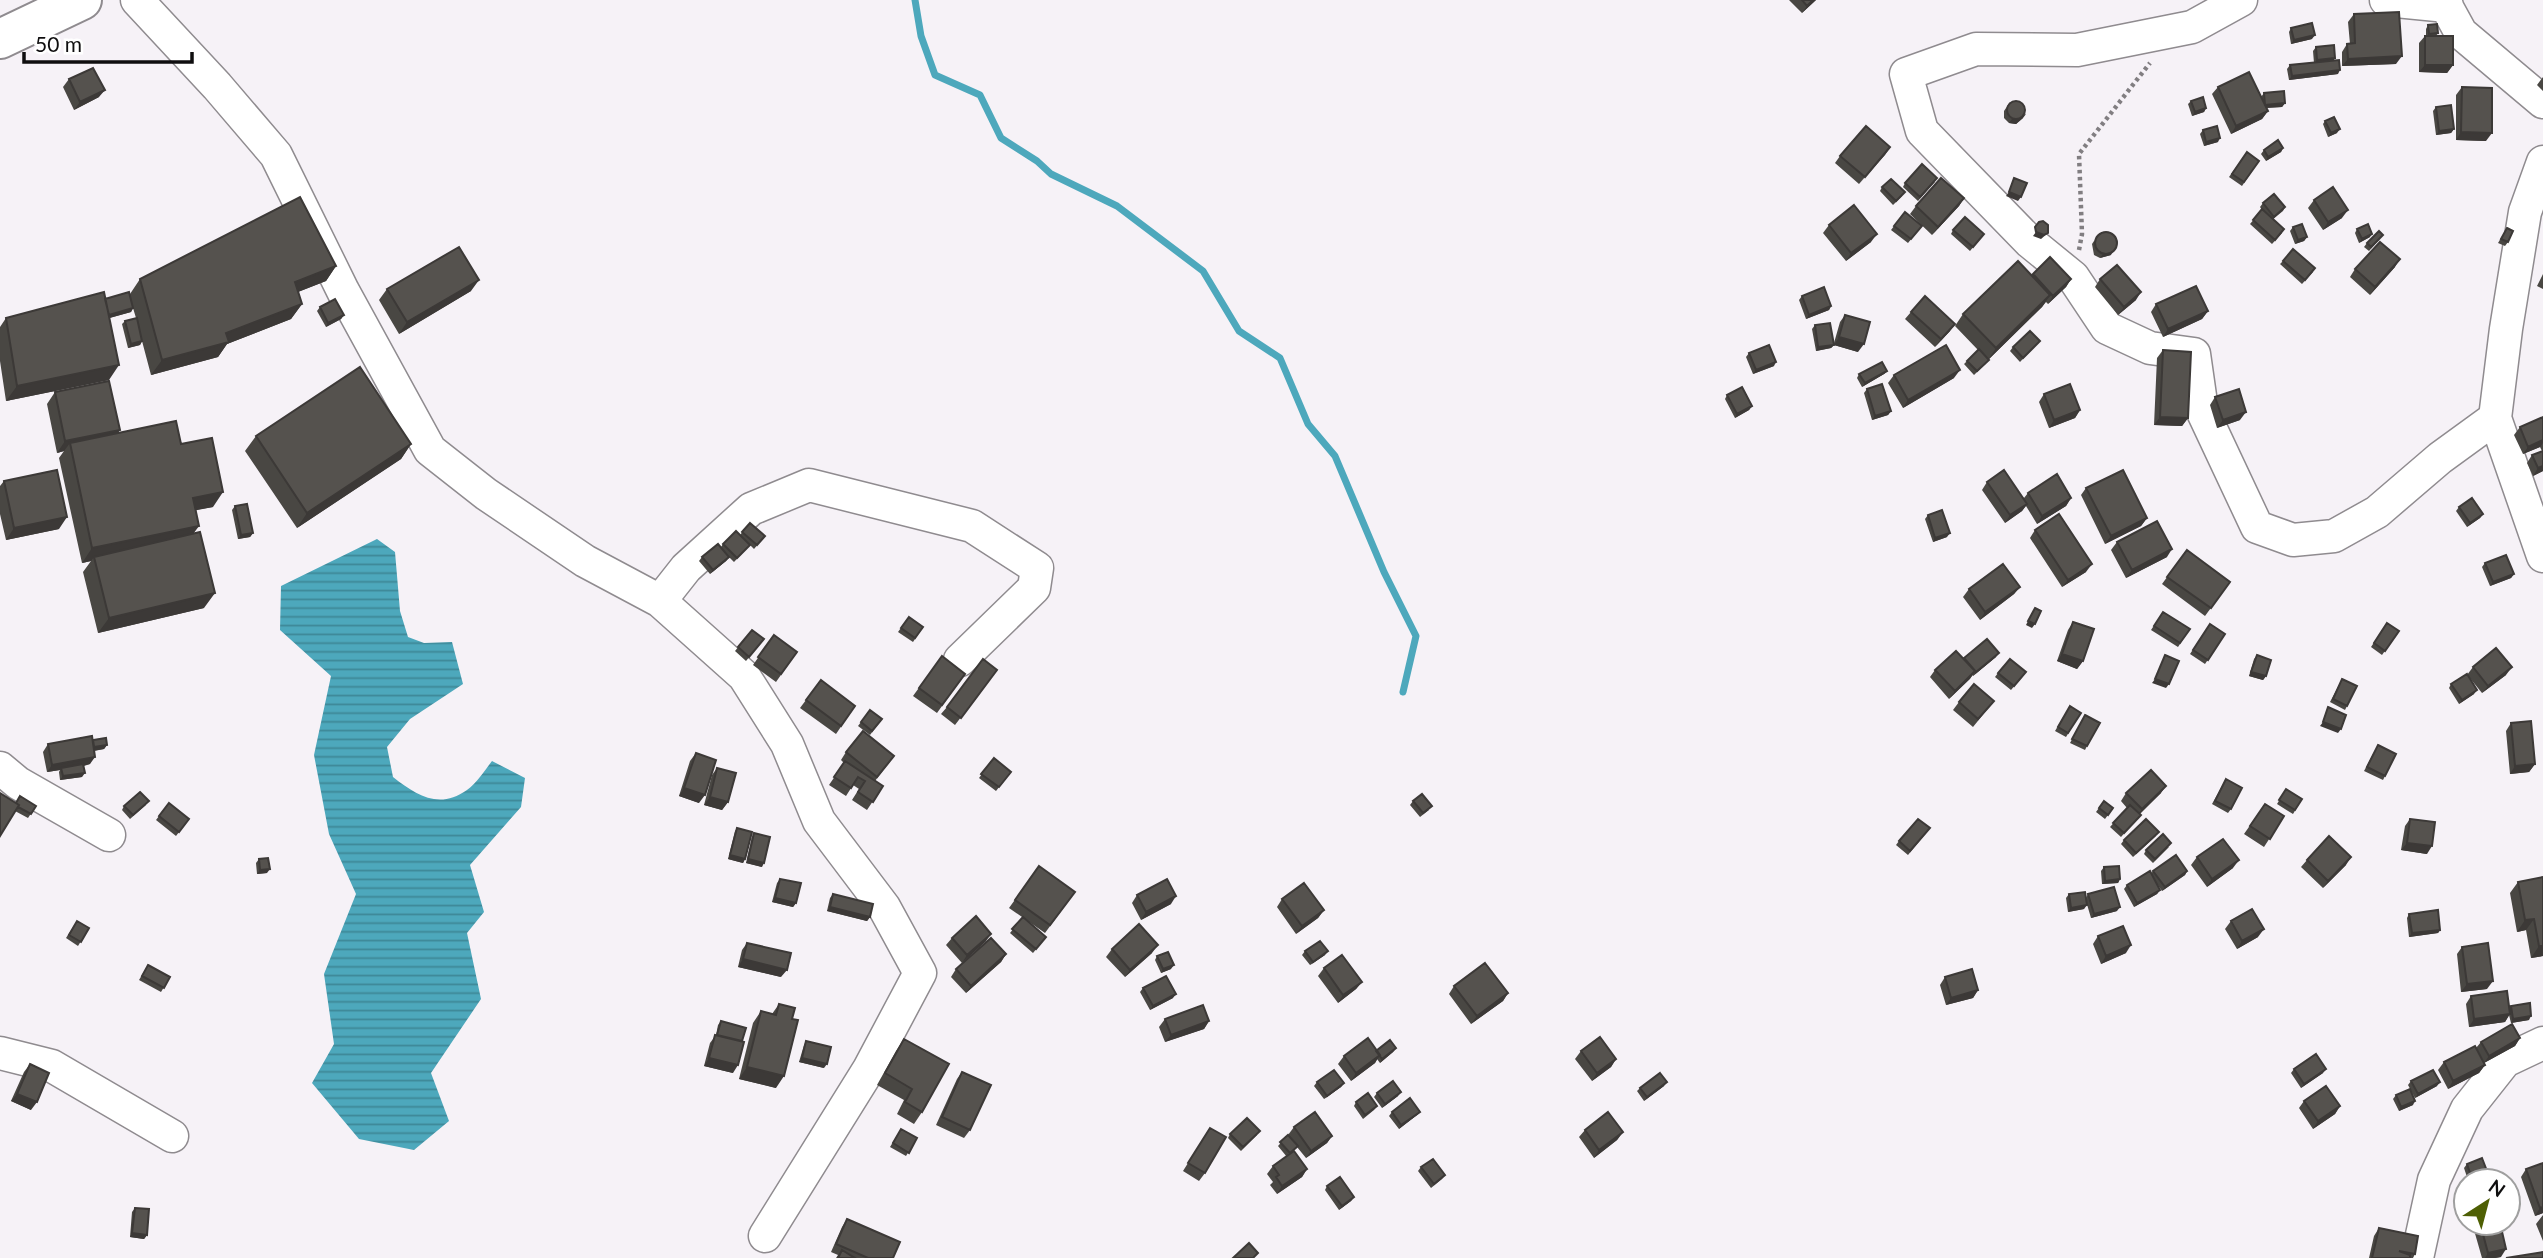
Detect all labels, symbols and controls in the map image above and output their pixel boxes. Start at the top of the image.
scale bar [24,21,192,65]
text: 50 m [35,31,82,56]
north arrow [2452,1167,2522,1237]
text: N [2485,1174,2510,1201]

